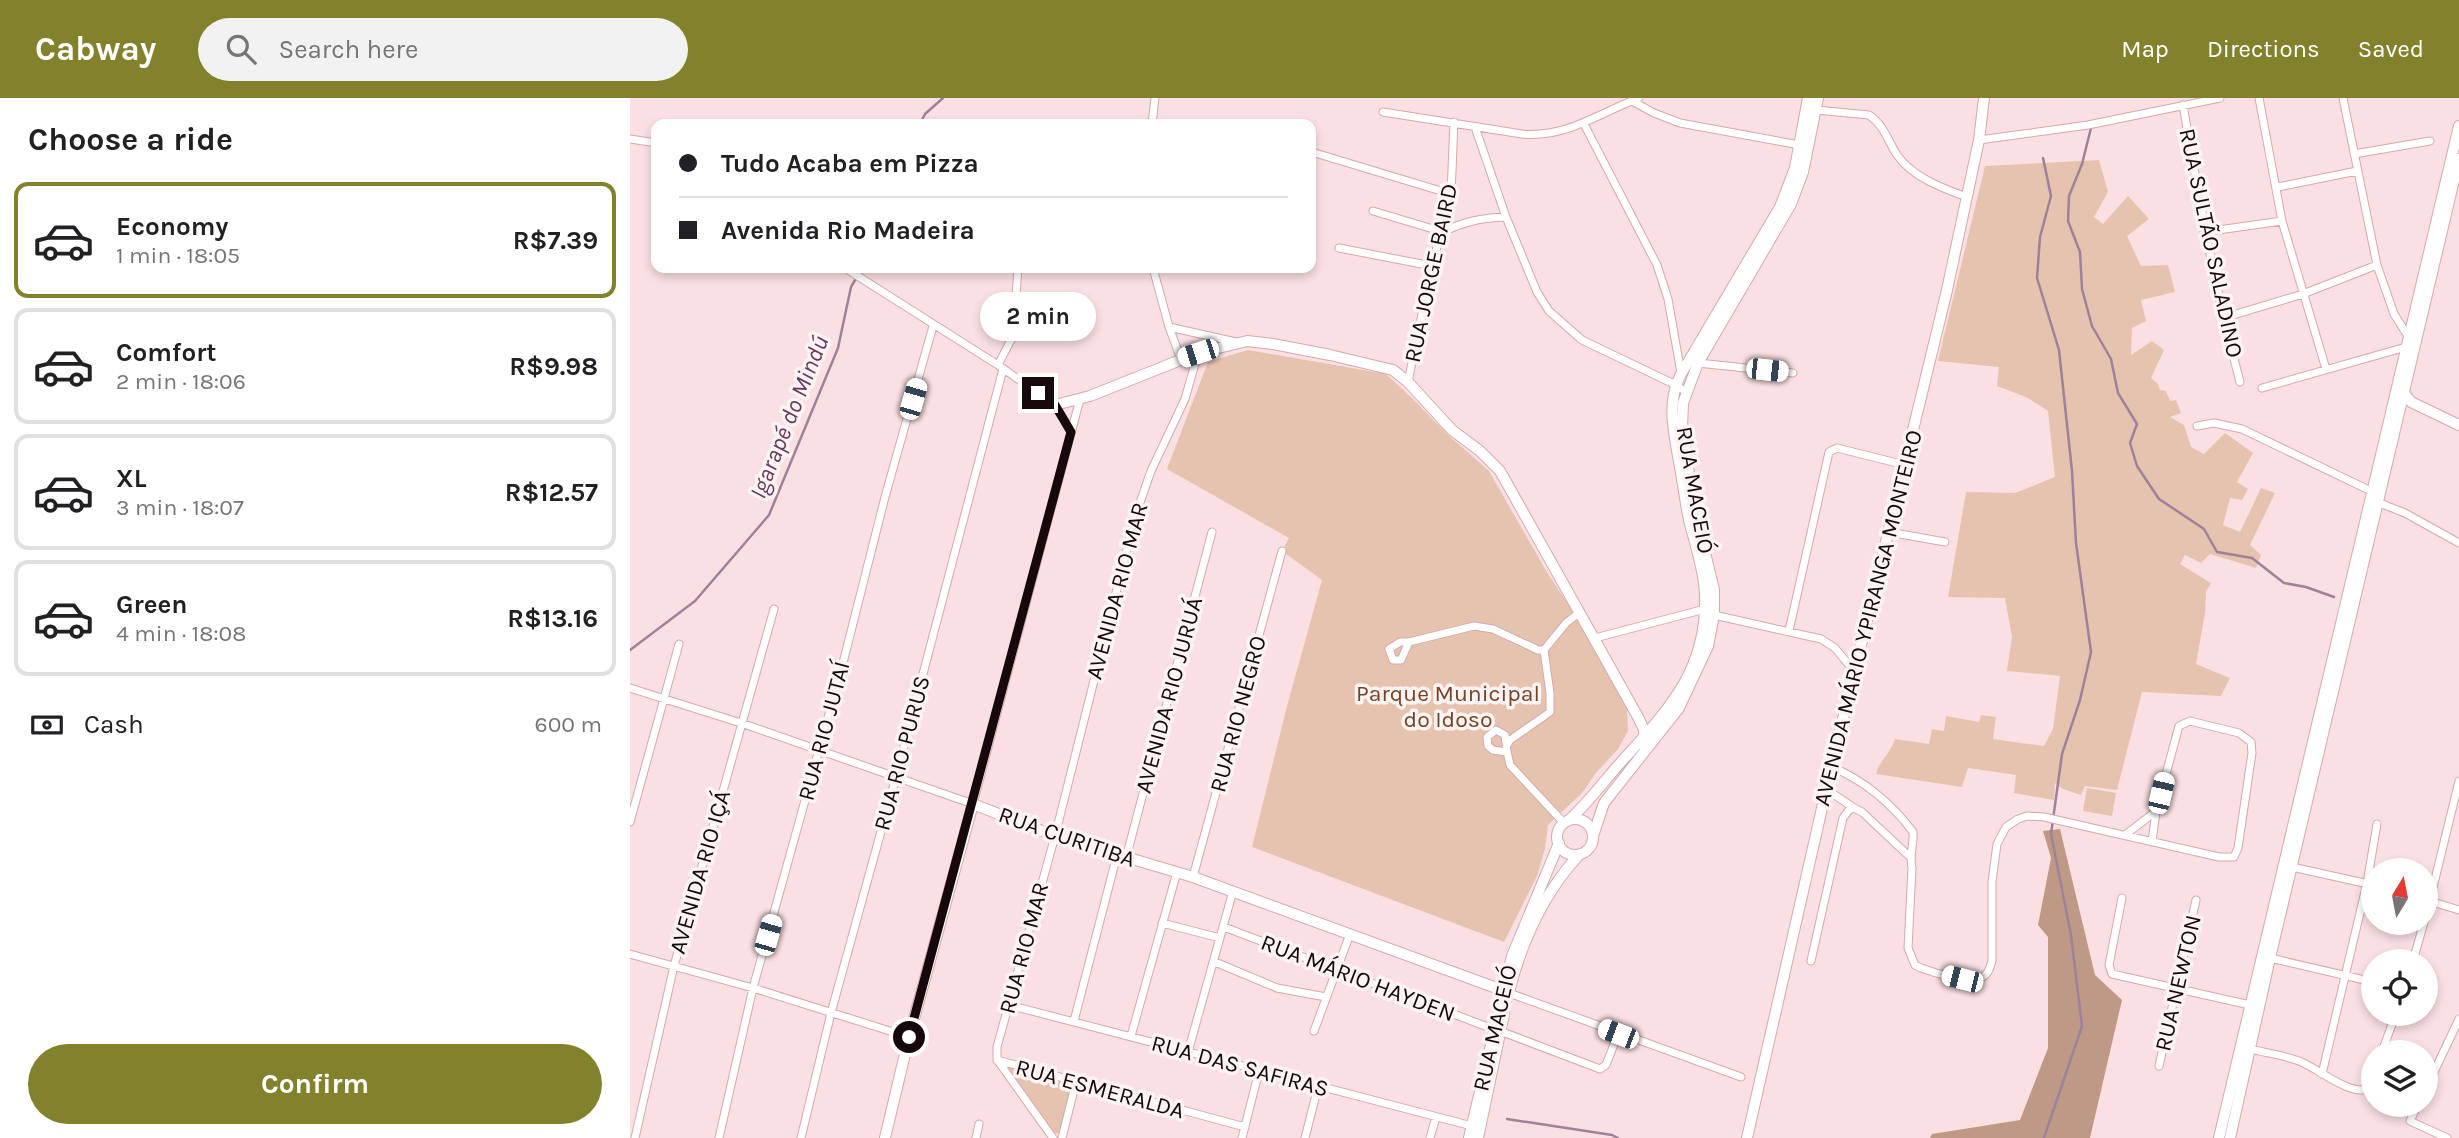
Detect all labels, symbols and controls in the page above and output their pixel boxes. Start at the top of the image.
search box [198,18,688,81]
text: Cabway [35,30,156,68]
icon: search [222,30,260,68]
text: Search here [278,34,418,65]
text: Map [2121,35,2169,63]
text: Directions [2207,35,2320,63]
text: Saved [2358,35,2424,63]
text: Choose a ride [28,121,233,158]
street label: RUA SULTÃO SALADINO [2173,126,2249,360]
text: Tudo Acaba em Pizza [721,148,979,179]
street label: RUA JORGE BAIRD [1399,181,1463,365]
icon: car [32,209,95,272]
text: Economy [116,211,228,242]
text: Avenida Rio Madeira [721,215,975,246]
text: R$7.39 [513,225,598,256]
text: 1 min · 18:05 [116,242,240,269]
callout: 2 min [980,292,1096,341]
text: 2 min [1006,303,1070,330]
water label: Igarapé do Mindú [744,331,834,503]
icon: car [32,335,95,398]
text: Comfort [116,337,217,368]
car [1175,337,1222,369]
text: R$9.98 [509,351,598,382]
car [1746,357,1789,383]
text: 2 min · 18:06 [116,368,246,395]
car [898,376,929,422]
route end [1022,377,1054,409]
street label: RUA MACEIÓ [1671,424,1719,556]
street label: AVENIDA MÁRIO YPIRANGA MONTEIRO [1808,427,1928,809]
icon: car [32,461,95,524]
text: XL [116,463,147,494]
text: R$12.57 [505,477,598,508]
text: 3 min · 18:07 [116,494,244,521]
street label: AVENIDA RIO MAR [1080,500,1154,682]
icon: car [32,587,95,650]
text: Green [116,589,188,620]
street label: AVENIDA RIO JURUÁ [1130,594,1208,796]
text: R$13.16 [507,603,598,634]
text: 4 min · 18:08 [116,620,246,647]
street label: RUA RIO NEGRO [1204,633,1272,795]
street label: RUA RIO JUTAÍ [792,658,856,804]
street label: RUA RIO PURUS [868,673,936,833]
park label: Parque Municipal do Idoso [1356,680,1540,733]
icon: cash [28,706,66,744]
text: Cash [84,709,144,740]
text: 600 m [535,711,602,738]
car [2147,770,2176,816]
street label: AVENIDA RIO IÇÁ [664,787,736,957]
street label: RUA CURITIBA [995,801,1139,873]
north arrow [2361,858,2438,934]
map controls [2361,858,2438,1117]
street label: RUA RIO MAR [993,879,1055,1017]
car [753,912,784,958]
street label: RUA NEWTON [2149,912,2207,1054]
street label: RUA MÁRIO HAYDEN [1257,929,1459,1027]
button: locate [2361,949,2438,1026]
street label: RUA MACEIÓ [1467,962,1523,1094]
car [1940,964,1985,994]
car [1595,1017,1642,1051]
route start [893,1021,925,1053]
street label: RUA DAS SAFIRAS [1148,1029,1332,1103]
button: layers [2361,1040,2438,1117]
button: Confirm [28,1044,602,1124]
street label: RUA ESMERALDA [1013,1054,1187,1124]

